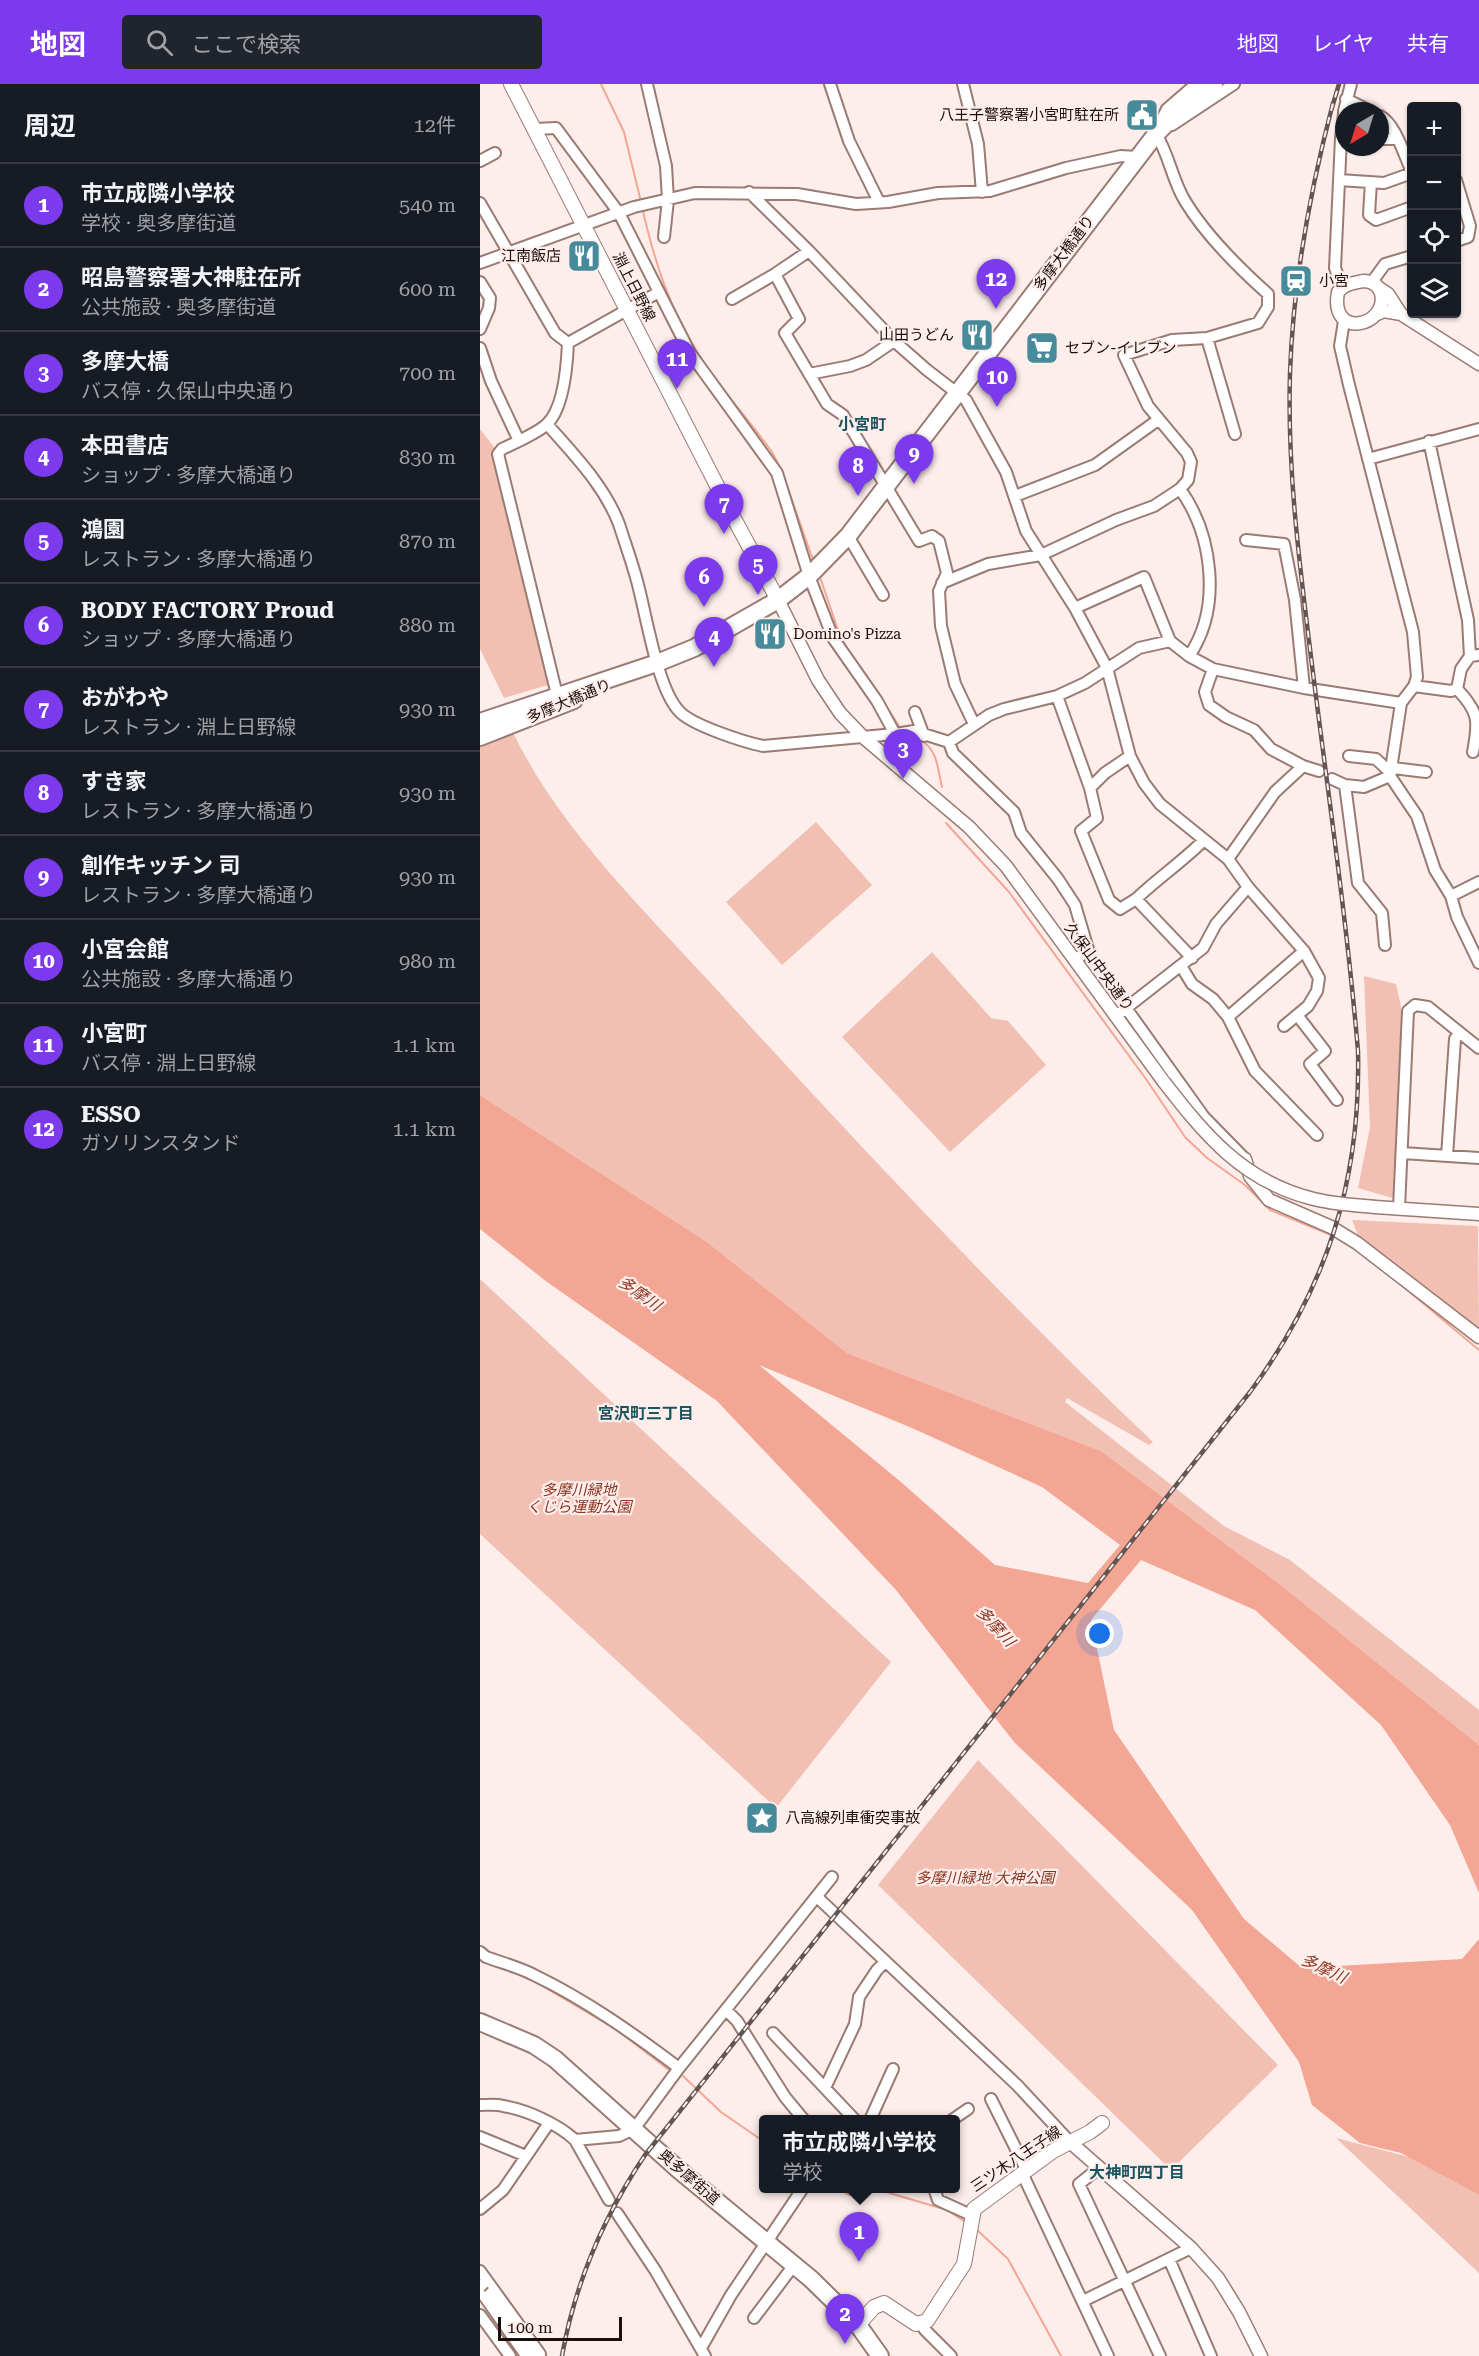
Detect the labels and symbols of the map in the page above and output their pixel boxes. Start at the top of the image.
public building icon: 八王子警察署小宮町駐在所 [1124,97,1160,133]
north arrow [1335,102,1389,156]
place label: 八王子警察署小宮町駐在所 [939,106,1119,124]
street label: 多摩大橋通り [1030,212,1098,294]
restaurant icon: 江南飯店 [566,238,602,274]
place label: 江南飯店 [501,247,561,265]
street label: 淵上日野線 [609,249,659,325]
pin: 12 [976,260,1016,309]
station icon: 小宮 [1278,263,1314,299]
place label: 小宮 [1319,272,1349,290]
restaurant icon: 山田うどん [959,317,995,353]
place label: 山田うどん [879,326,954,344]
supermarket icon: セブン-イレブン [1024,330,1060,366]
place label: セブン-イレブン [1065,339,1177,357]
pin: 11 [658,340,696,389]
pin: 10 [978,358,1016,407]
district label: 小宮町 [838,415,886,434]
pin: 9 [894,434,934,484]
pin: 8 [838,446,878,496]
pin: 7 [704,484,744,534]
pin: 5 [738,546,778,595]
pin: 6 [684,558,724,607]
restaurant icon: Domino's Pizza [752,616,788,652]
pin: 4 [694,618,734,667]
place label: Domino's Pizza [793,625,901,643]
street label: 多摩大橋通り [524,675,614,727]
pin: 3 [884,730,922,779]
street label: 久保山中央通り [1061,919,1137,1015]
water label: 多摩川 [615,1272,666,1316]
district label: 宮沢町三丁目 [598,1404,694,1423]
park label: 多摩川緑地 くじら運動公園 [526,1481,633,1516]
water label: 多摩川 [972,1602,1020,1652]
your location [1085,1619,1114,1648]
place icon: 八高線列車衝突事故 [744,1800,780,1836]
place label: 八高線列車衝突事故 [785,1809,920,1827]
park label: 多摩川緑地 大神公園 [916,1869,1056,1887]
water label: 多摩川 [1298,1950,1351,1988]
street label: 三ツ木八王子線 [967,2122,1065,2196]
street label: 奥多摩街道 [655,2146,723,2208]
district label: 大神町四丁目 [1089,2163,1185,2182]
pin: 1 [840,2212,878,2262]
pin: 2 [826,2294,865,2344]
scale bar [498,2314,622,2342]

